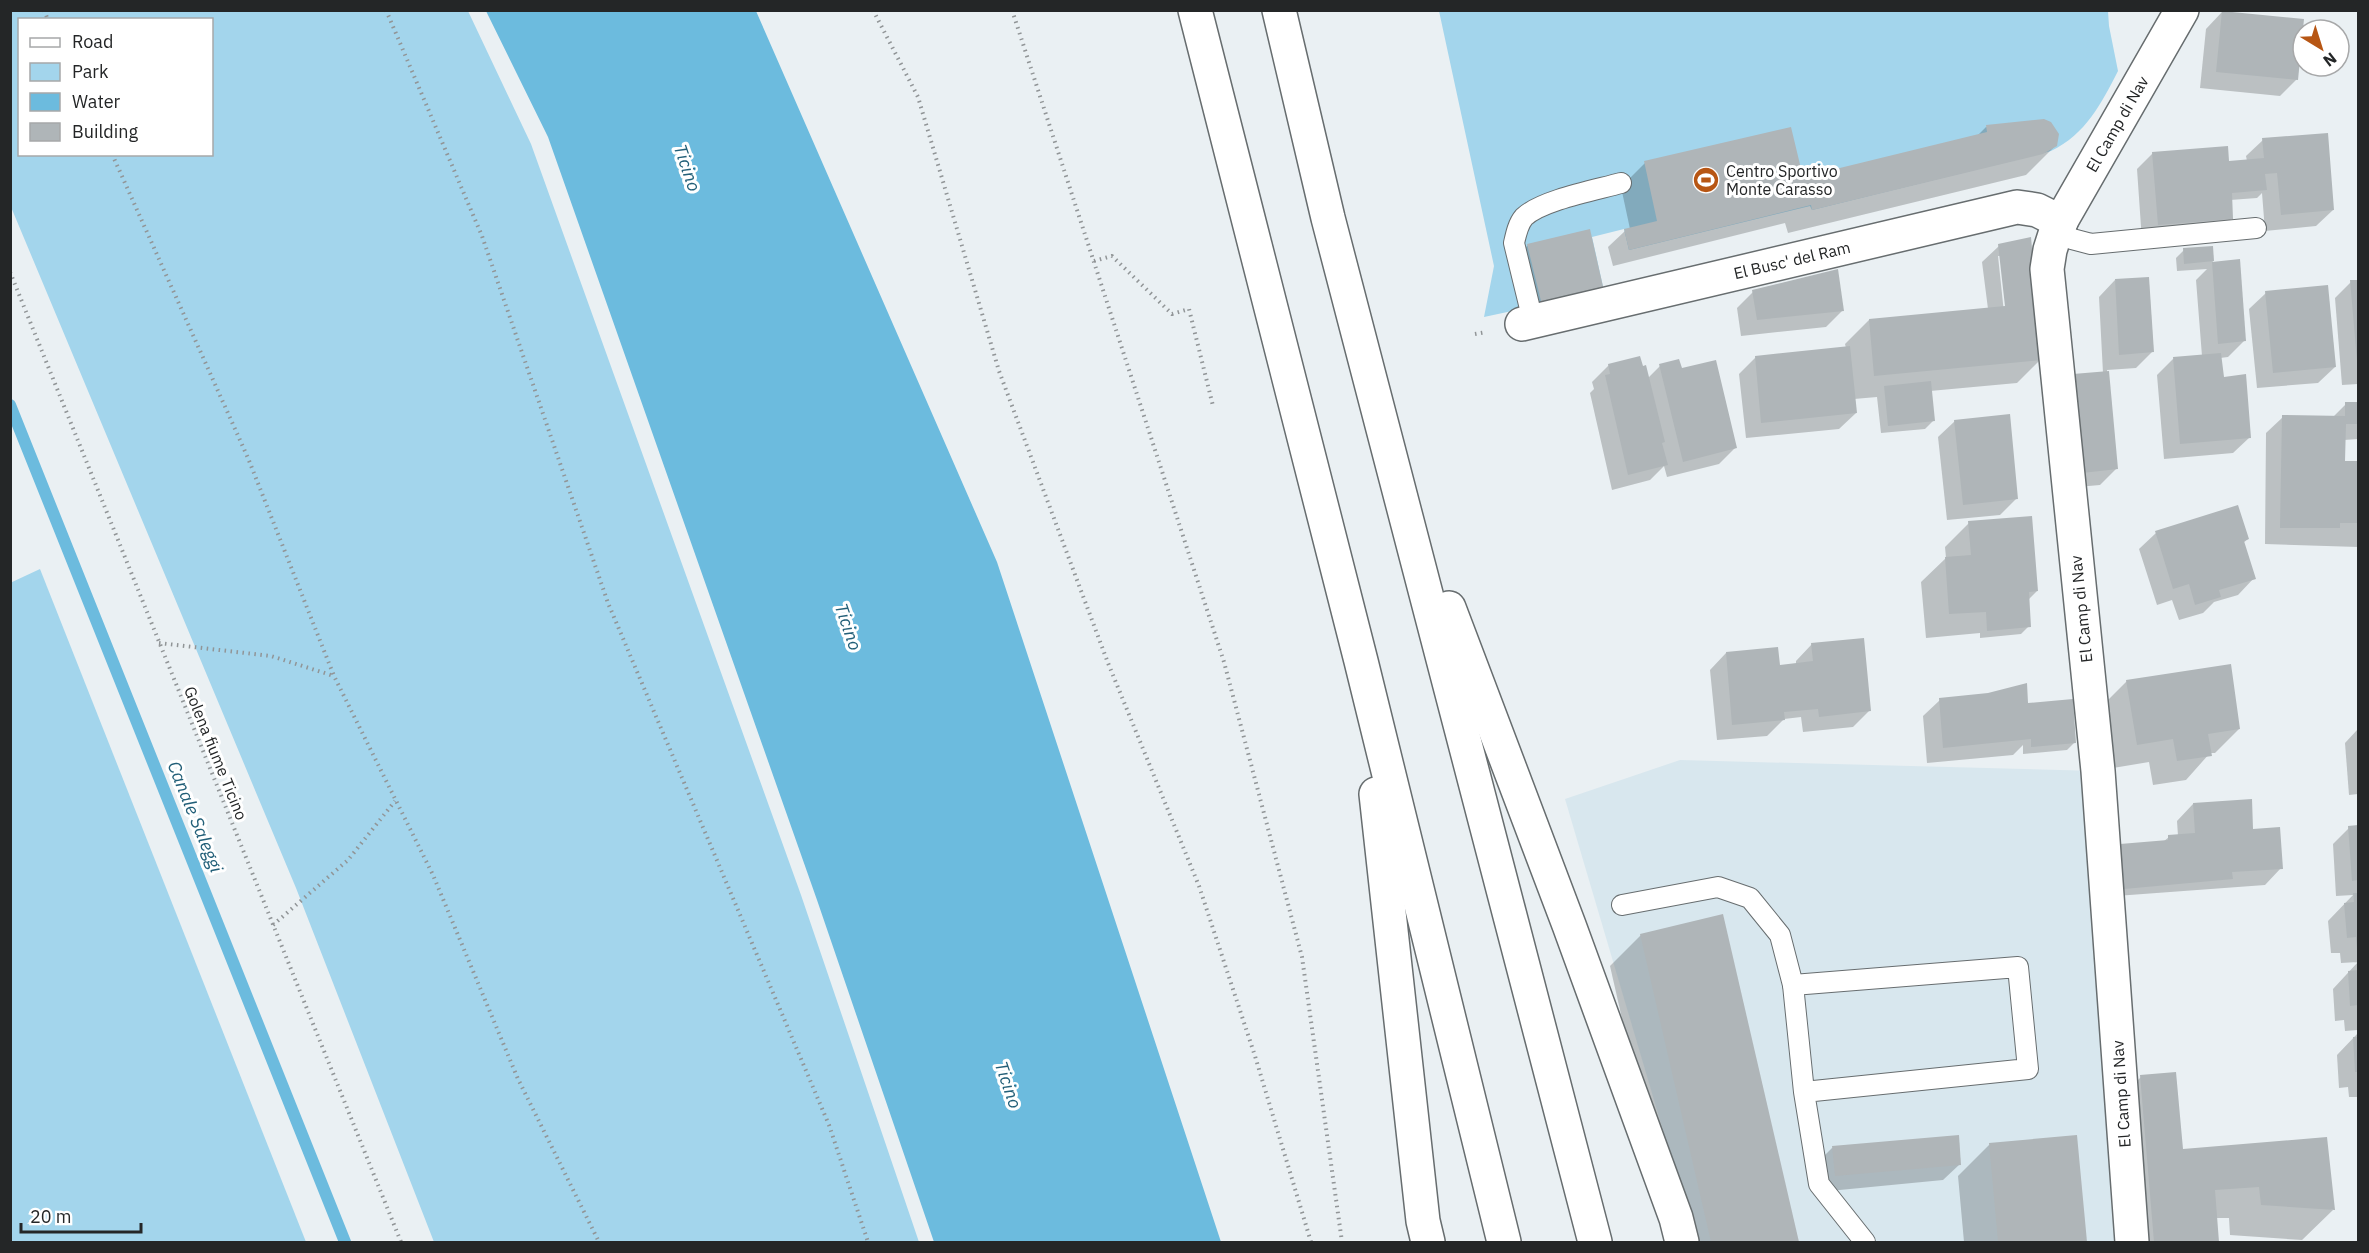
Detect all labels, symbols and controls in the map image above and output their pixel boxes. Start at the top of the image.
legend [18,18,213,156]
north arrow [2291,18,2351,78]
text: Road [72,30,113,53]
text: N [2320,48,2341,71]
text: Park [72,60,109,83]
street label: El Camp di Nav [2081,72,2153,176]
text: Water [72,90,121,113]
text: Building [72,120,139,143]
water label: Ticino [669,141,706,195]
place label: Centro Sportivo Monte Carasso [1726,161,1838,199]
sports icon: Centro Sportivo Monte Carasso [1691,165,1721,195]
street label: El Busc' del Ram [1732,237,1852,283]
street label: El Camp di Nav [2065,554,2097,664]
water label: Ticino [830,600,867,654]
street label: Golena fiume Ticino [180,683,252,823]
water label: Canale Saleggi [163,758,228,876]
street label: El Camp di Nav [2107,1040,2135,1148]
water label: Ticino [990,1058,1027,1112]
scale bar [21,1196,141,1234]
text: 20 m [30,1205,72,1228]

